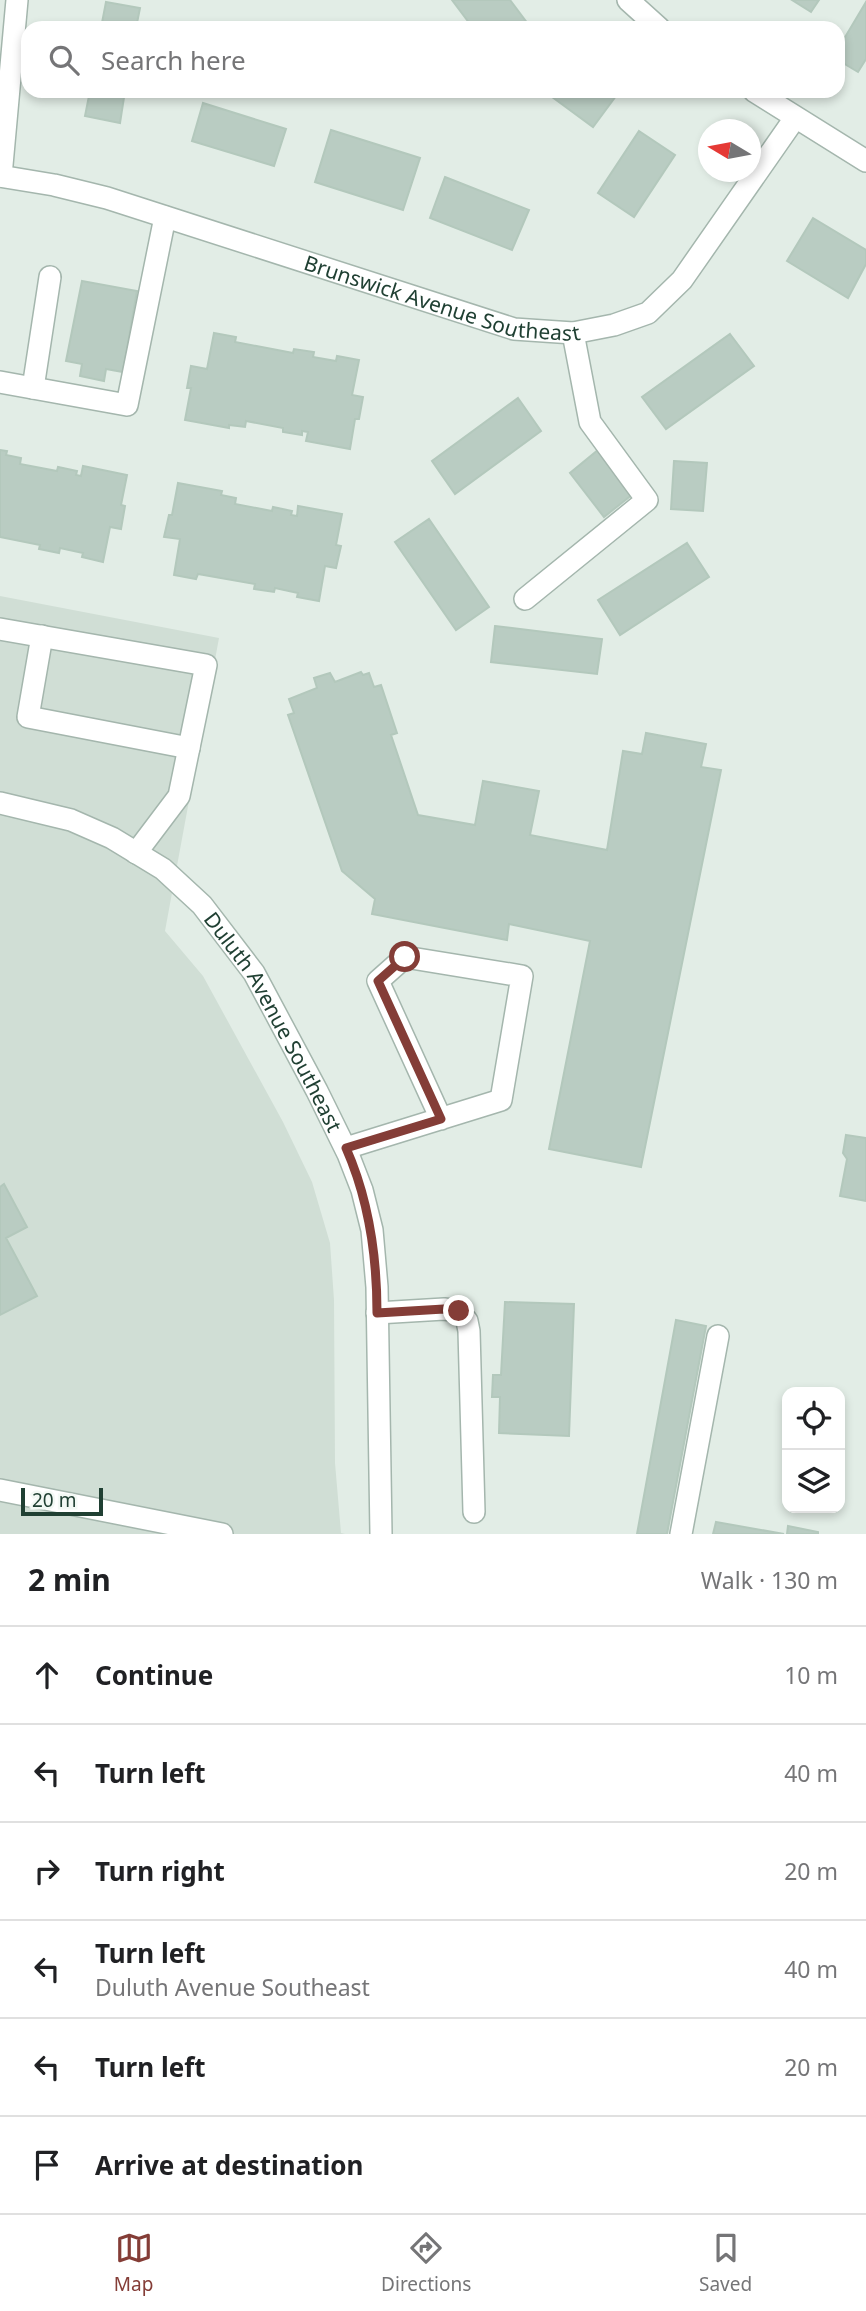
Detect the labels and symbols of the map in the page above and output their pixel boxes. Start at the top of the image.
north arrow [698,119,761,182]
street label: Brunswick Avenue Southeast [301,248,583,347]
street label: Duluth Avenue Southeast [198,906,349,1137]
route start [389,941,420,972]
route end [443,1295,474,1326]
scale bar [21,1485,103,1517]

